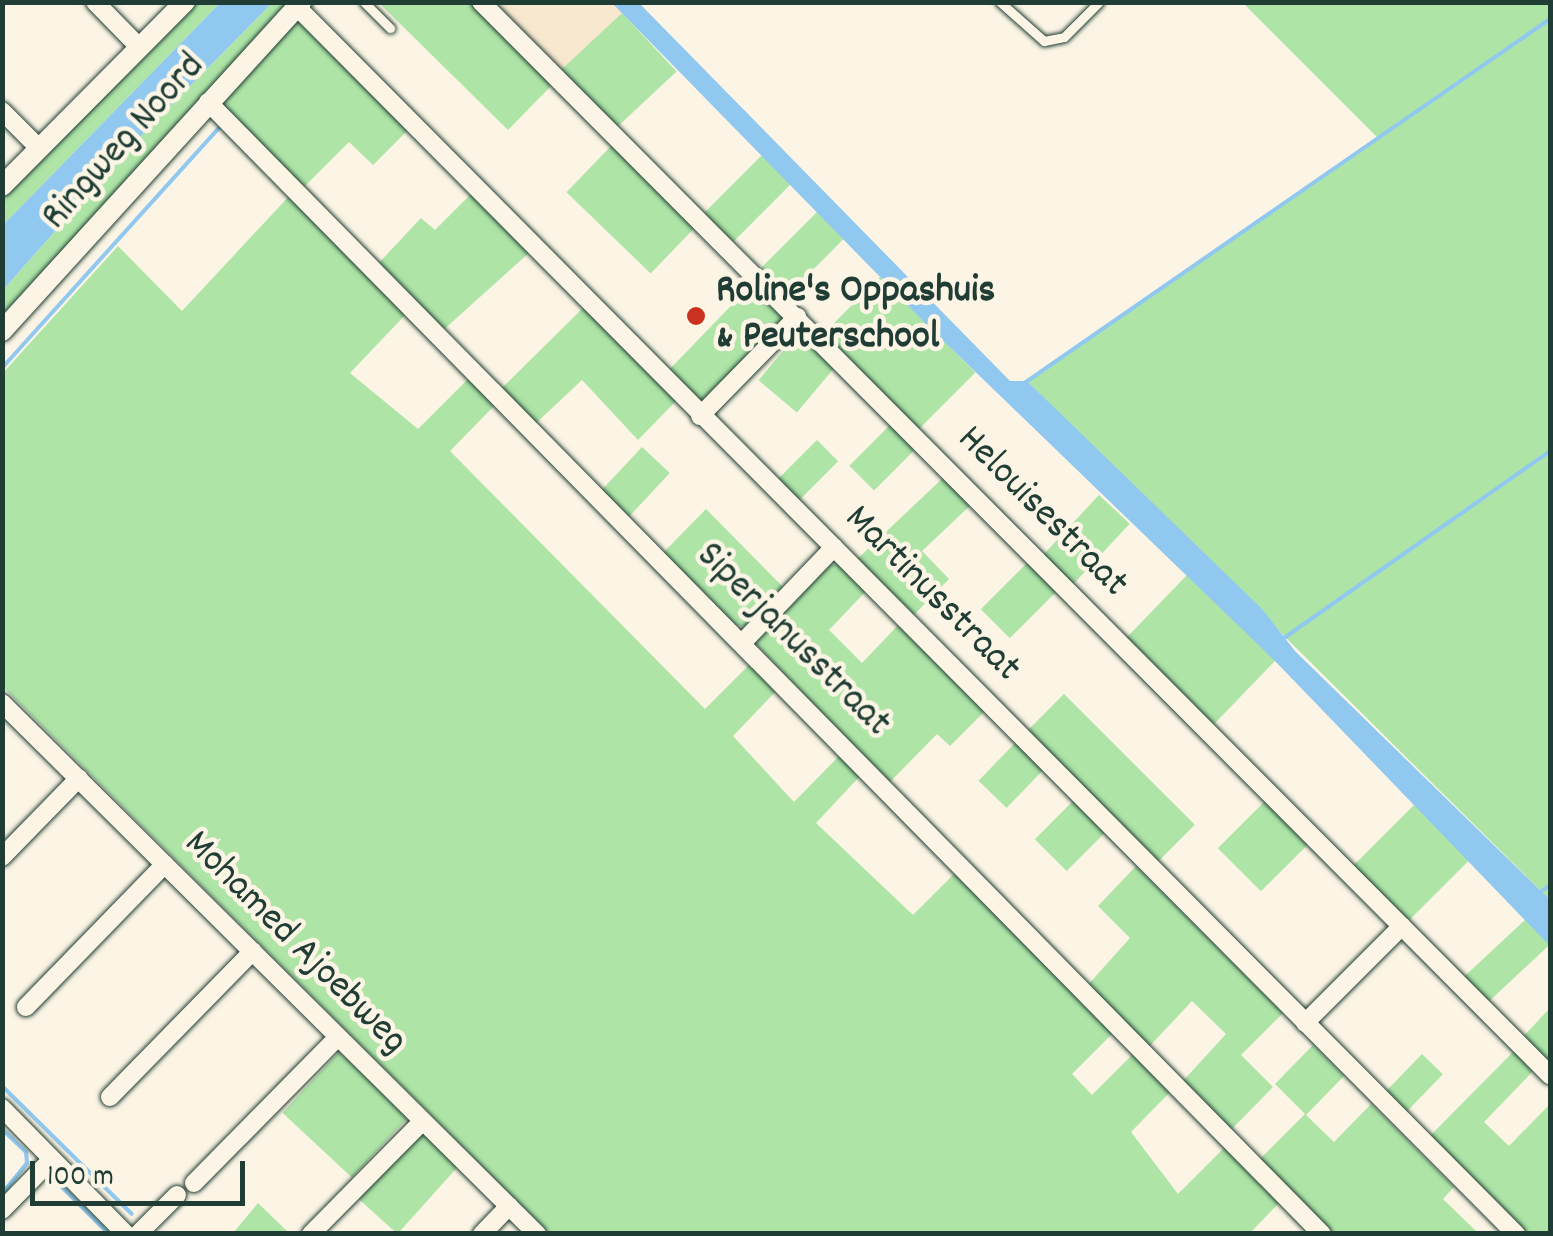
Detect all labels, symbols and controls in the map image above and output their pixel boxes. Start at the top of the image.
street label: Ringweg Noord [33,45,217,241]
place label: Roline's Oppashuis & Peuterschool [716,269,995,363]
marker: Roline's Oppashuis & Peuterschool [685,305,707,327]
street label: Helouisestraat [945,417,1137,609]
street label: Martinusstraat [833,497,1029,693]
street label: Siperjanusstraat [684,533,900,749]
street label: Mohamed Ajoebweg [172,822,416,1066]
scale bar [35,1141,250,1203]
text: 100 m [47,1157,114,1200]

